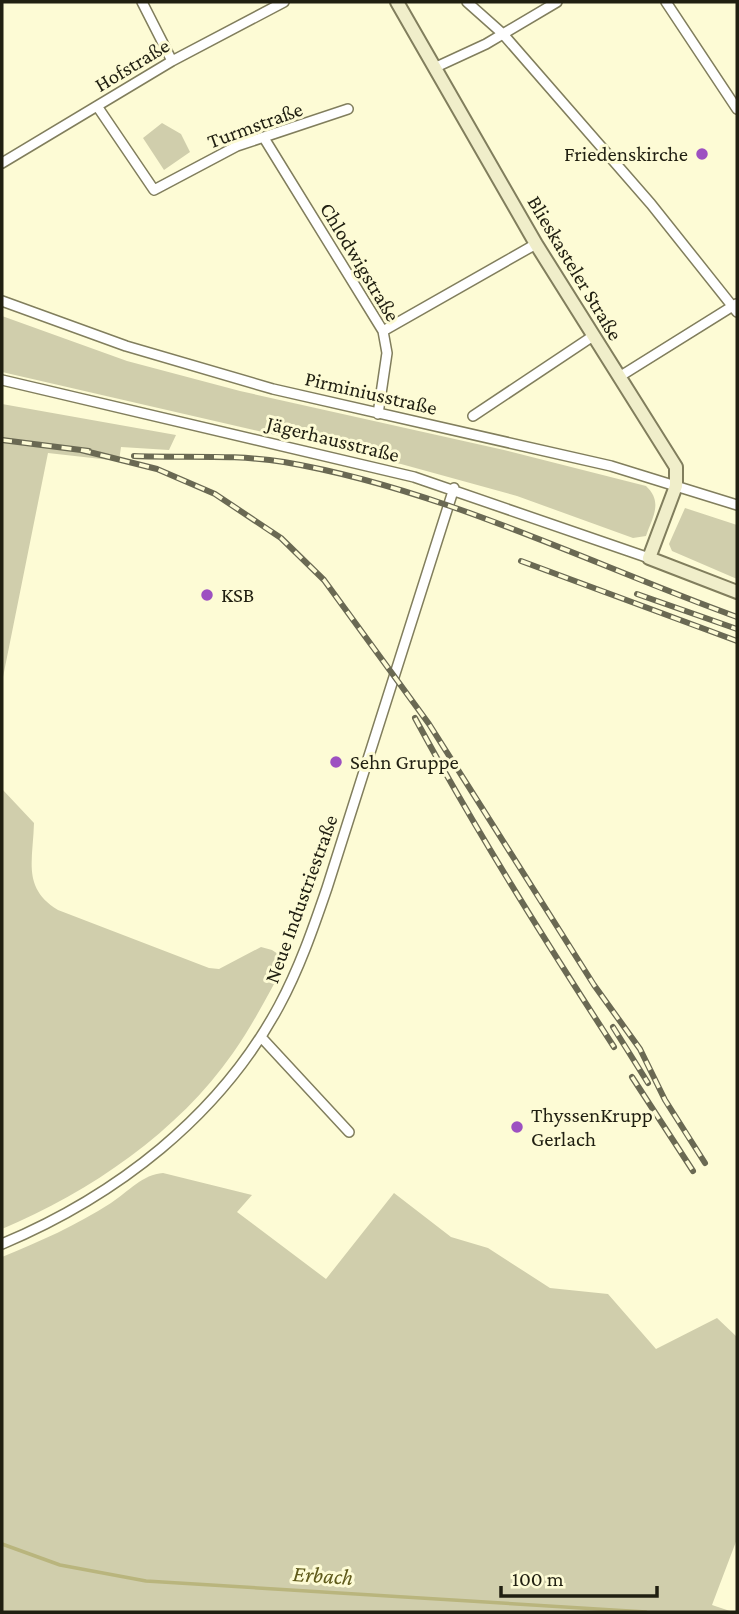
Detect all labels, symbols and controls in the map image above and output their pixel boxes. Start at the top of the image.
street label: Hofstraße [90,33,174,97]
street label: Turmstraße [204,97,306,153]
place label: Friedenskirche [564,142,688,166]
marker: Friedenskirche [694,146,710,162]
street label: Blieskasteler Straße [522,191,628,345]
street label: Chlodwigstraße [315,198,405,326]
street label: Pirminiusstraße [303,366,439,420]
street label: Jägerhausstraße [262,410,402,467]
place label: KSB [221,583,254,607]
marker: KSB [199,587,215,603]
place label: Sehn Gruppe [350,750,459,774]
marker: Sehn Gruppe [328,754,344,770]
street label: Neue Industriestraße [259,812,343,986]
place label: ThyssenKrupp Gerlach [531,1103,653,1151]
marker: ThyssenKrupp Gerlach [509,1119,525,1135]
scale bar [501,1554,657,1598]
water label: Erbach [292,1560,354,1590]
text: 100 m [512,1567,564,1591]

